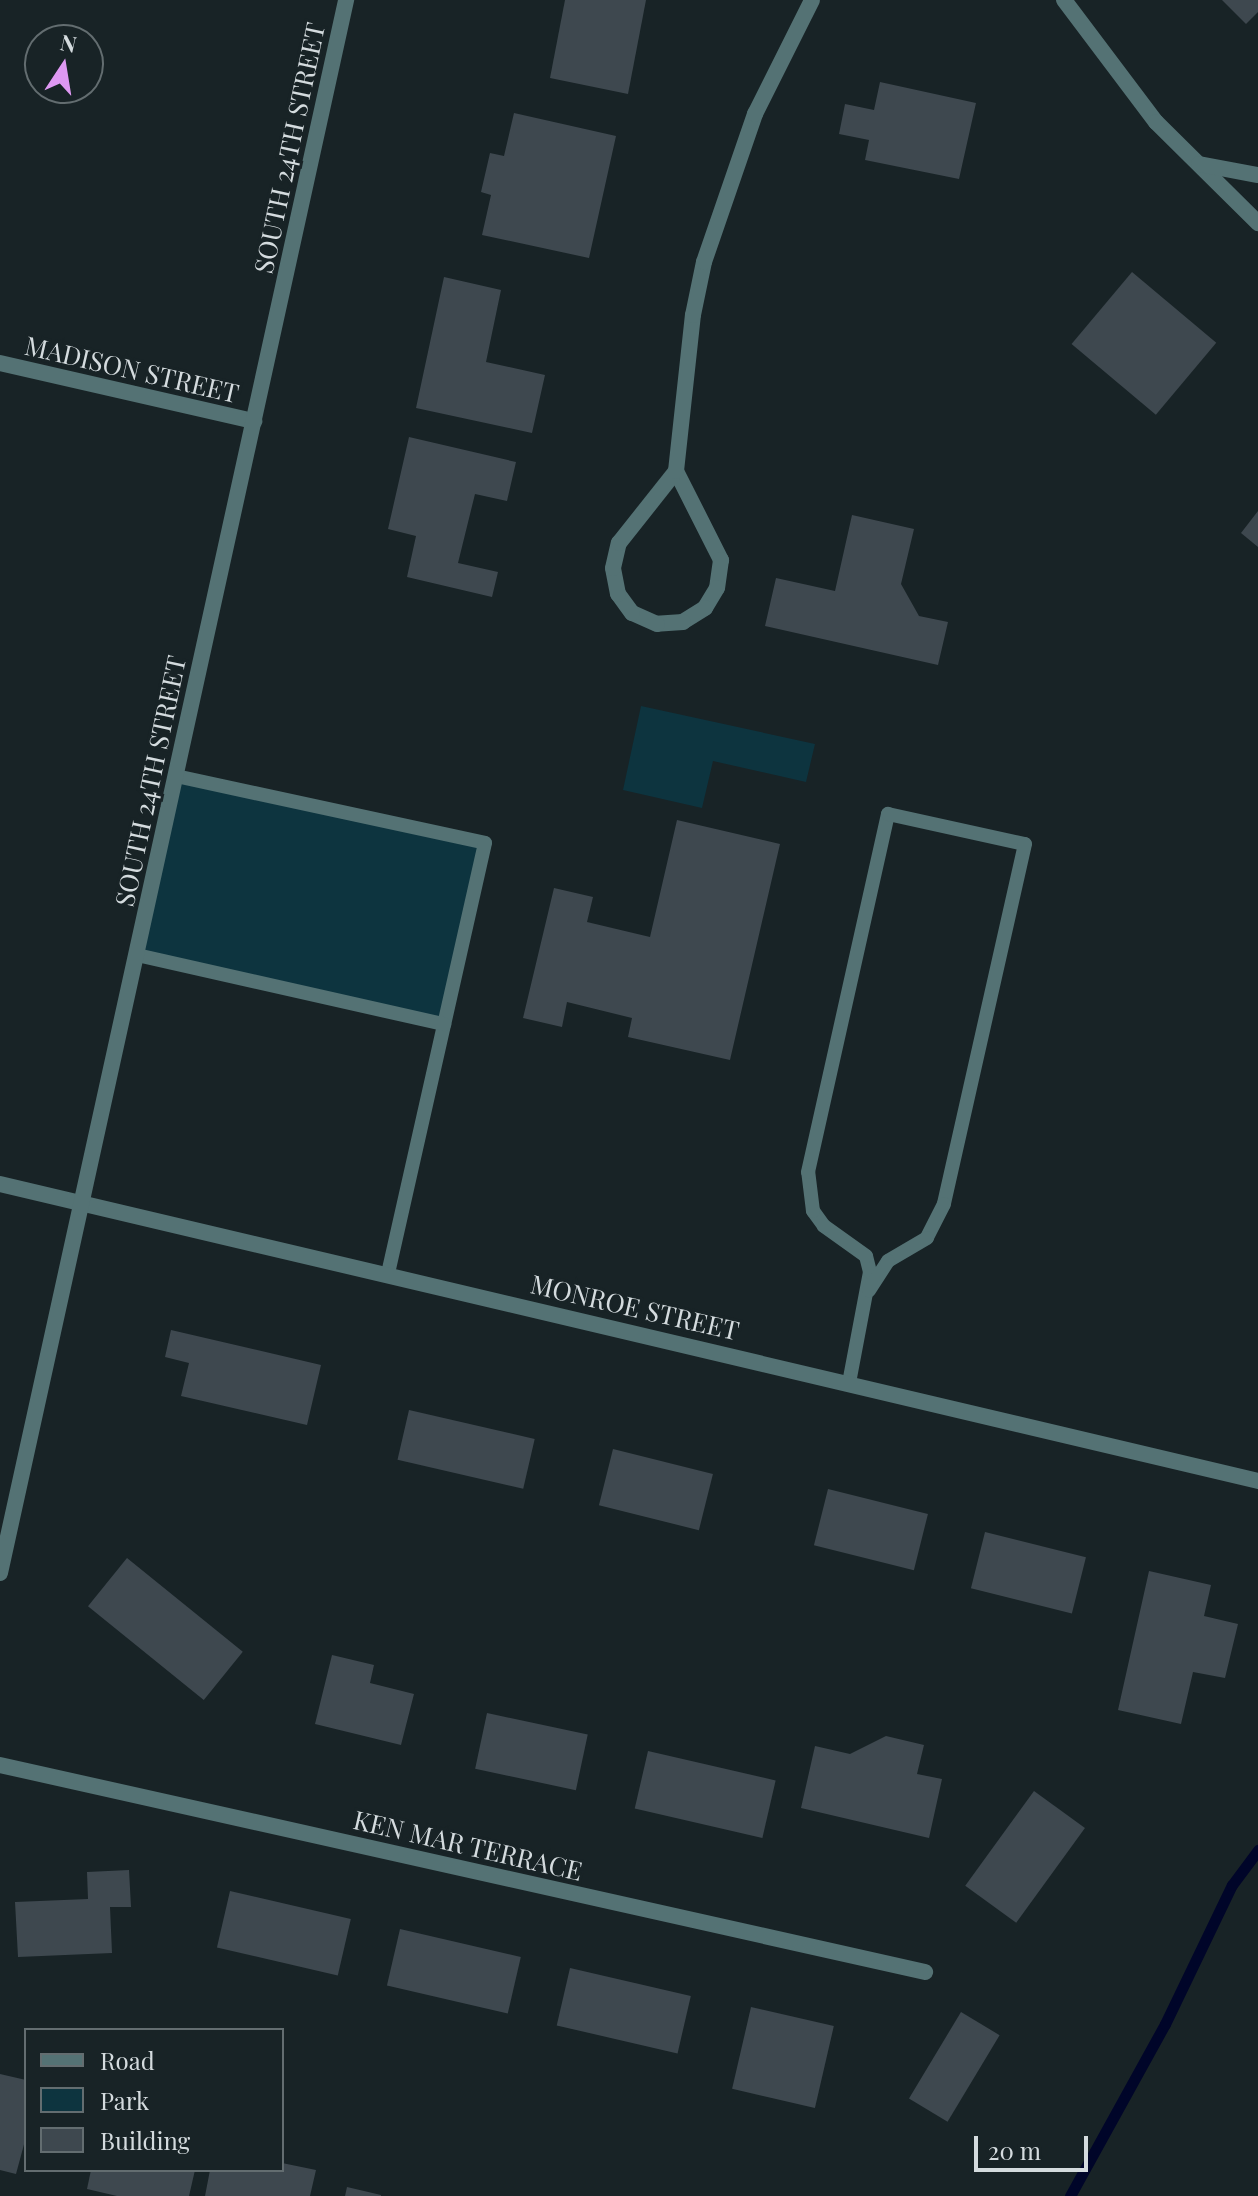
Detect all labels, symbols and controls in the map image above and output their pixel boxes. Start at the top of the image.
street label: SOUTH 24TH STREET [247,20,331,276]
north arrow [24,24,104,104]
text: N [58,26,79,59]
street label: MADISON STREET [22,329,242,409]
street label: SOUTH 24TH STREET [108,653,192,909]
street label: MONROE STREET [528,1268,742,1346]
street label: KEN MAR TERRACE [350,1803,586,1887]
legend [24,2028,284,2172]
text: Road [100,2044,155,2076]
text: Park [100,2084,149,2116]
scale bar [978,2120,1092,2170]
text: Building [100,2124,190,2156]
text: 20 m [988,2134,1041,2166]

